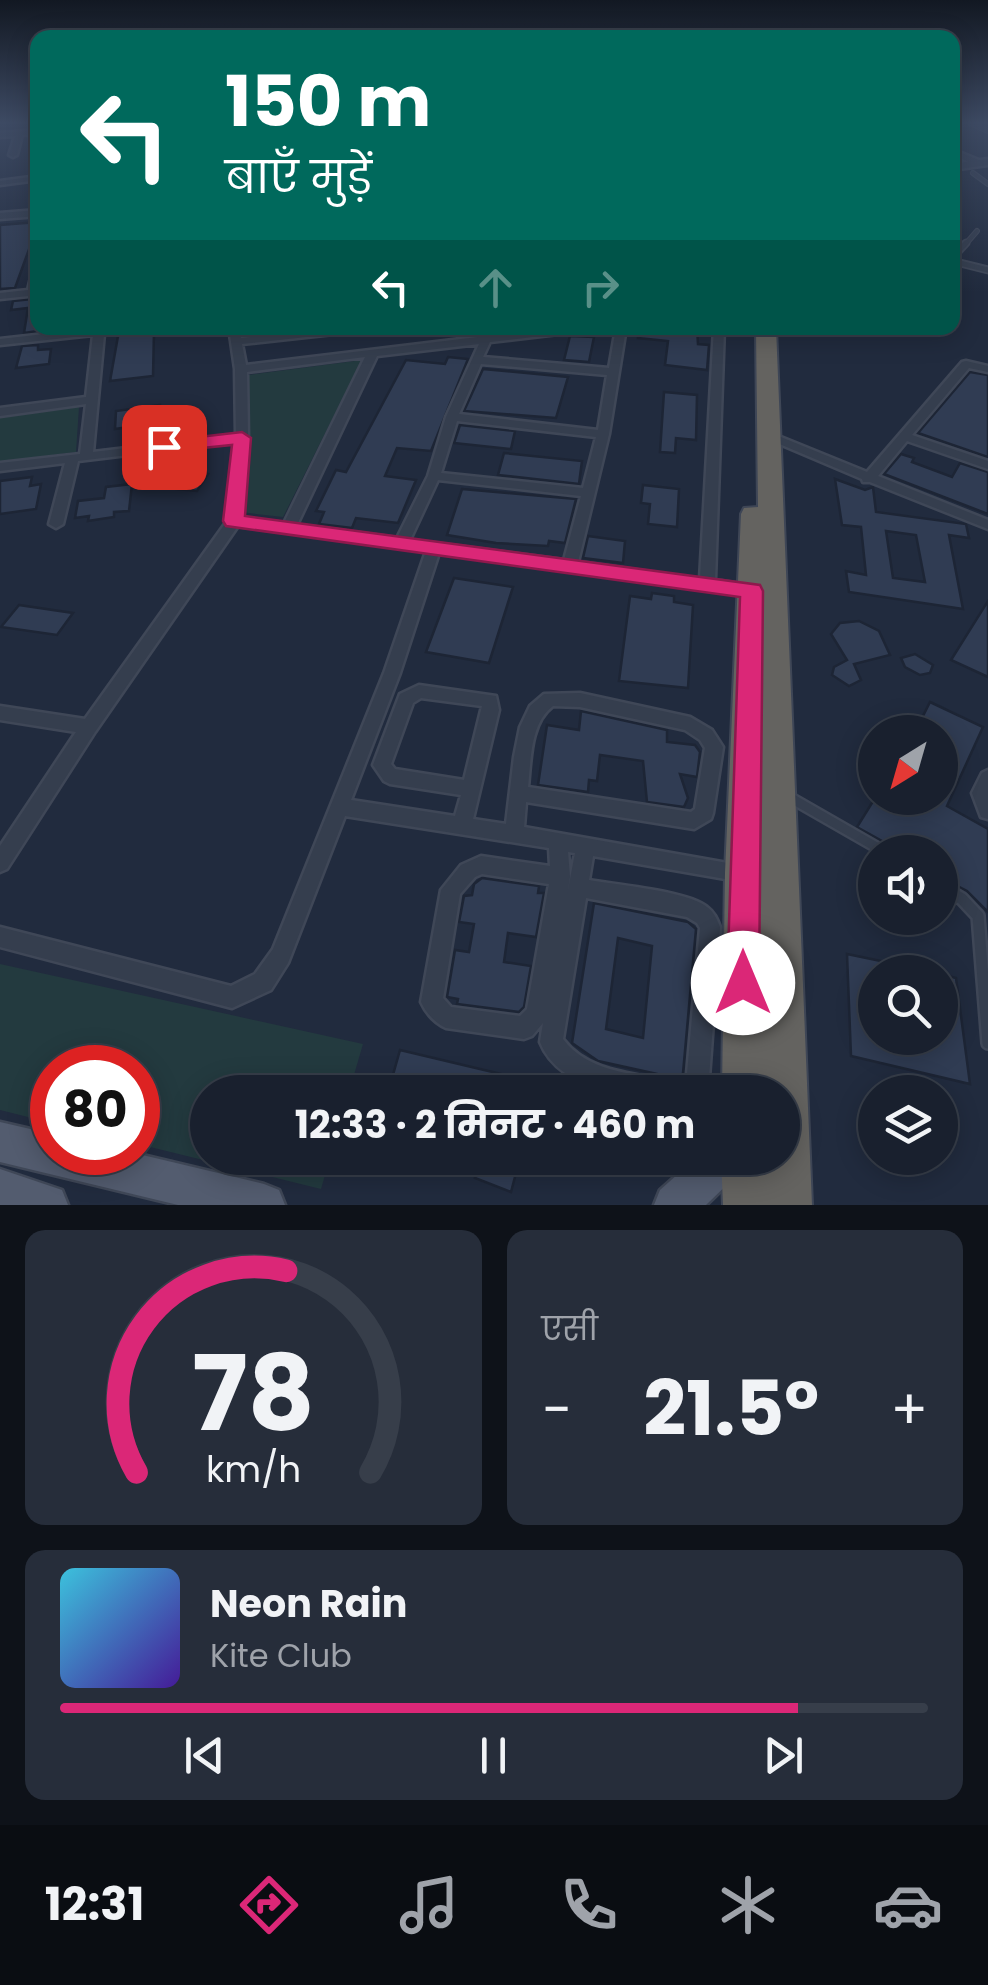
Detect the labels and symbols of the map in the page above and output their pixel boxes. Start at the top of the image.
pin [122,405,207,490]
north arrow [858,715,958,815]
position arrow [691,931,795,1035]
speed limit sign: 80 [30,1045,160,1175]

